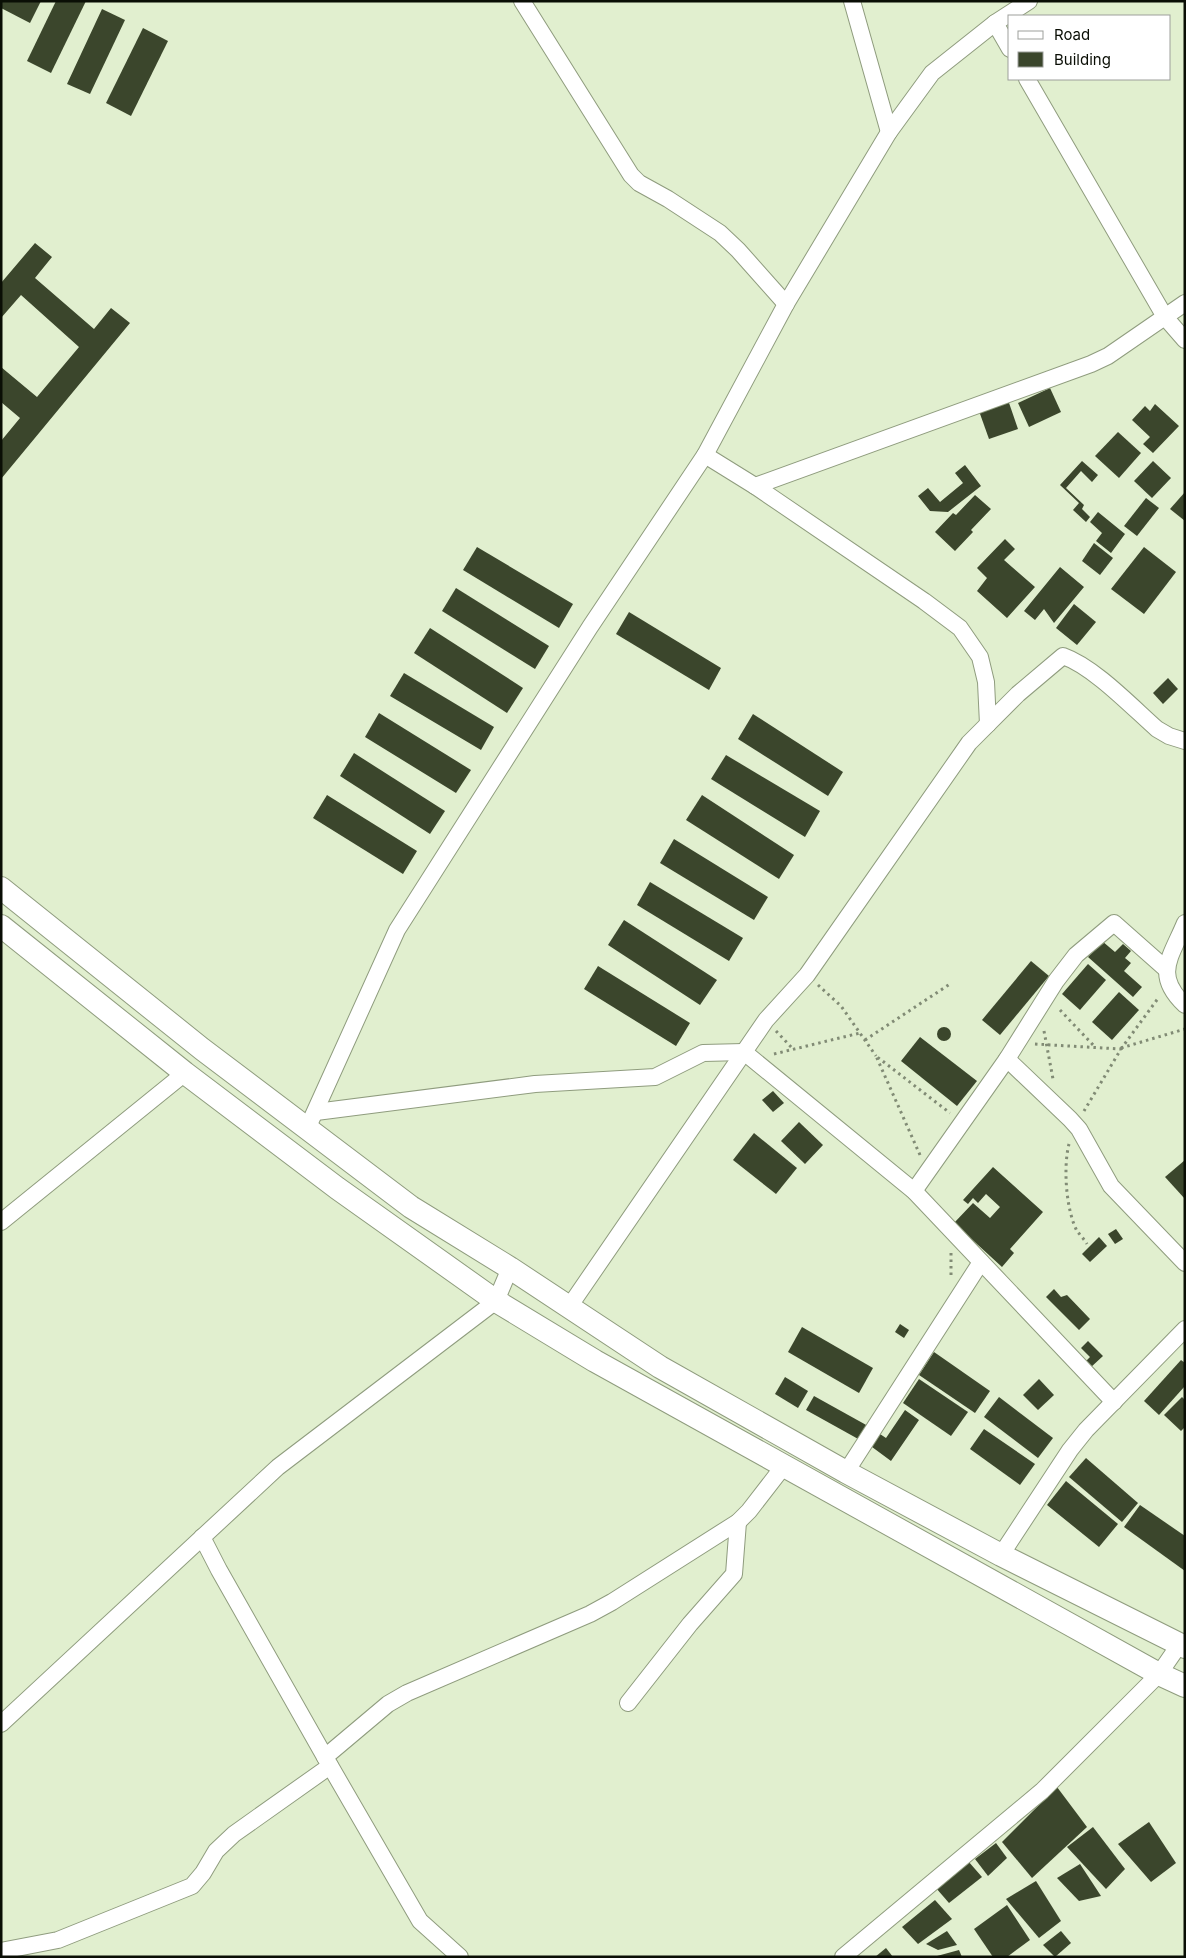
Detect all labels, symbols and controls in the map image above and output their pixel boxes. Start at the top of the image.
legend [1008,15,1171,80]
text: Road [1054,25,1090,44]
text: Building [1054,50,1111,69]

